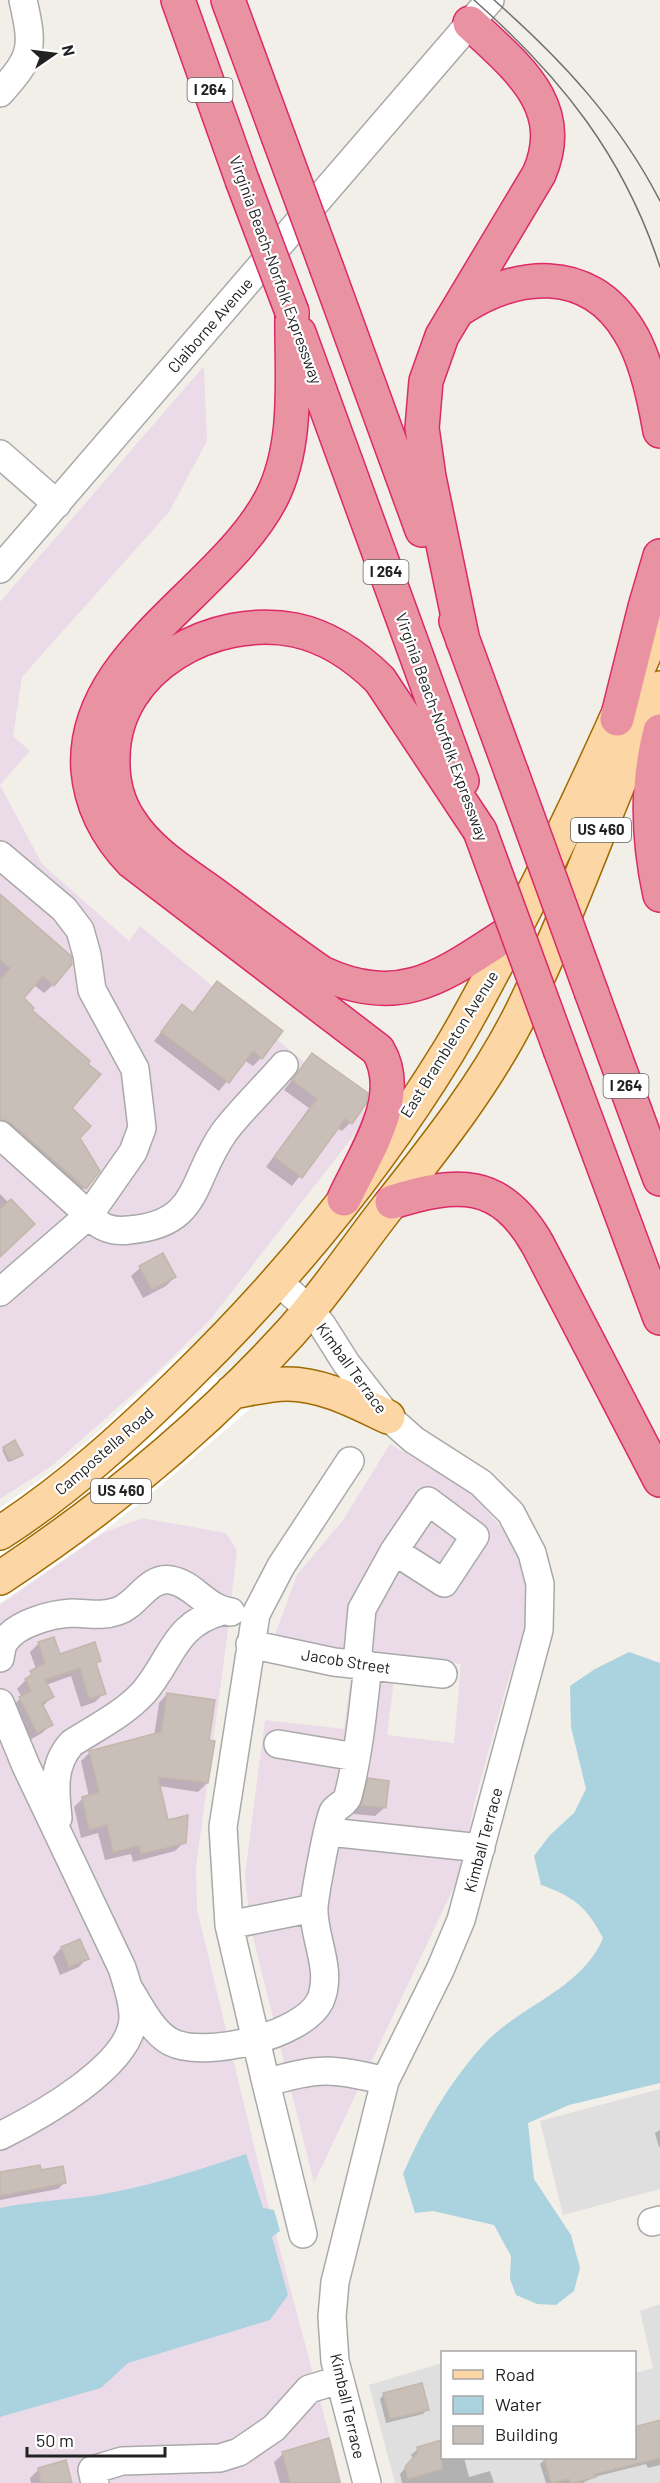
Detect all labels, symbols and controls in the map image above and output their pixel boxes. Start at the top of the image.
north arrow [24,24,84,84]
text: N [59,43,80,58]
road number: I 264 [188,78,232,102]
street label: Virginia Beach-Norfolk Expressway [226,153,327,387]
street label: Claiborne Avenue [163,273,256,376]
road number: I 264 [364,560,408,584]
street label: Virginia Beach-Norfolk Expressway [392,610,493,844]
road number: US 460 [571,818,631,842]
street label: East Brambleton Avenue [396,967,502,1121]
road number: I 264 [604,1074,648,1098]
street label: Kimball Terrace [313,1319,392,1417]
street label: Campostella Road [51,1403,157,1499]
road number: US 460 [91,1479,151,1503]
street label: Jacob Street [300,1644,392,1677]
street label: Kimball Terrace [459,1785,506,1894]
street label: Kimball Terrace [327,2351,370,2460]
legend [441,2351,636,2459]
text: Road [495,2363,535,2385]
text: Water [495,2393,542,2415]
scale bar [27,2420,165,2458]
text: Building [495,2423,558,2445]
text: 50 m [36,2429,74,2451]

